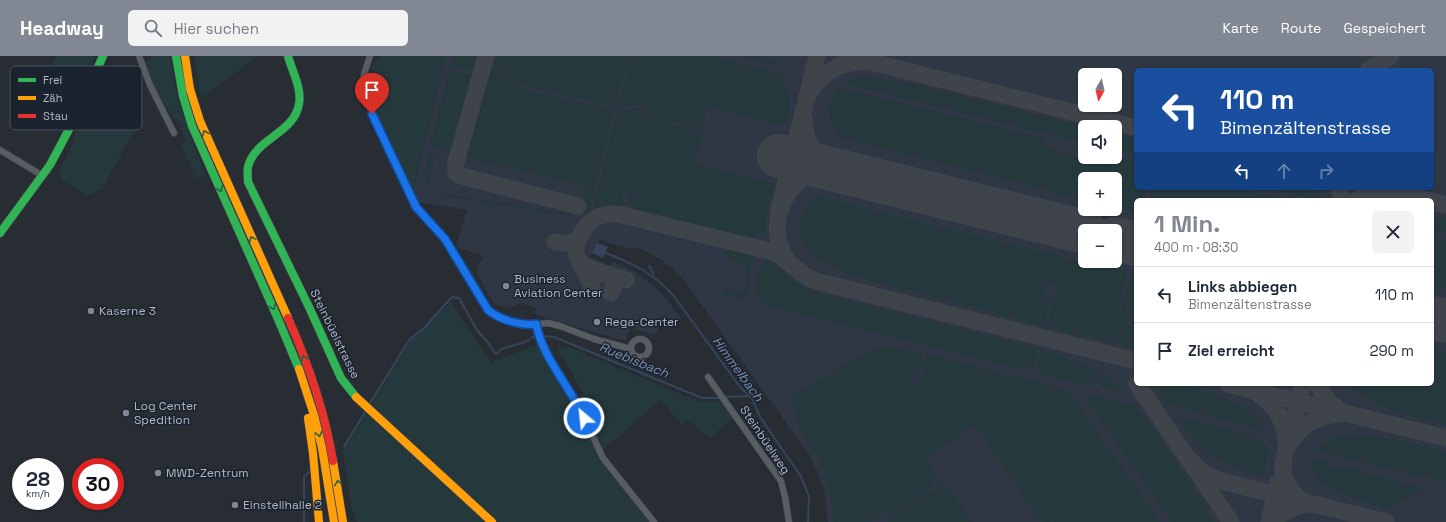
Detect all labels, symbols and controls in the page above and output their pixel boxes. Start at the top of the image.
search box [128,10,408,46]
text: Headway [20,16,104,41]
icon: search [142,17,164,39]
text: Hier suchen [174,19,259,38]
text: Karte [1223,19,1259,37]
text: Route [1281,19,1321,37]
text: Gespeichert [1343,19,1426,37]
legend [10,66,142,130]
north arrow [1078,68,1122,112]
map controls [1078,68,1122,268]
text: Frei [43,73,62,87]
pin [355,73,389,114]
icon: arrive [361,79,383,101]
text: 110 m [1220,81,1294,117]
icon: left [1154,84,1206,136]
text: Zäh [43,91,62,105]
text: Stau [43,109,68,123]
text: Bimenzältenstrasse [1220,116,1391,139]
button: sound [1078,120,1122,164]
one-way arrow [202,129,210,137]
icon: left [1231,160,1253,182]
icon: ahead [1273,160,1295,182]
icon: right [1315,160,1337,182]
button: + [1078,172,1122,216]
one-way arrow [215,185,223,192]
text: 1 Min. [1154,208,1220,239]
button: close [1372,211,1414,253]
button: − [1078,224,1122,268]
one-way arrow [249,235,257,243]
text: 400 m · 08:30 [1154,239,1238,256]
place label: Business Aviation Center [514,271,603,301]
text: Links abbiegen [1188,277,1297,296]
marker: Business Aviation Center [501,281,511,291]
icon: left [1154,284,1176,306]
text: 110 m [1375,285,1414,304]
street label: Steinbüelstrasse [306,287,364,381]
text: Bimenzältenstrasse [1188,296,1312,313]
place label: Kaserne 3 [99,303,156,319]
one-way arrow [268,304,276,311]
marker: Kaserne 3 [86,306,96,316]
place label: Rega-Center [605,314,679,330]
marker: Rega-Center [592,317,602,327]
water label: Himmelbach [709,333,768,406]
water label: Ruebisbach [597,338,672,382]
icon: arrive [1154,340,1176,362]
text: Ziel erreicht [1188,341,1275,360]
text: 290 m [1369,341,1414,360]
one-way arrow [301,355,309,362]
position arrow [563,397,605,439]
place label: Log Center Spedition [134,398,198,428]
street label: Steinbüelweg [736,403,794,477]
marker: Log Center Spedition [121,408,131,418]
one-way arrow [314,431,322,437]
speed limit sign: 30 [72,458,124,510]
place label: MWD-Zentrum [166,465,249,481]
text: 28 [26,466,50,492]
marker: MWD-Zentrum [153,468,163,478]
one-way arrow [334,480,343,486]
text: km/h [26,487,50,500]
place label: Einstellhalle 2 [243,497,322,513]
marker: Einstellhalle 2 [230,500,240,510]

